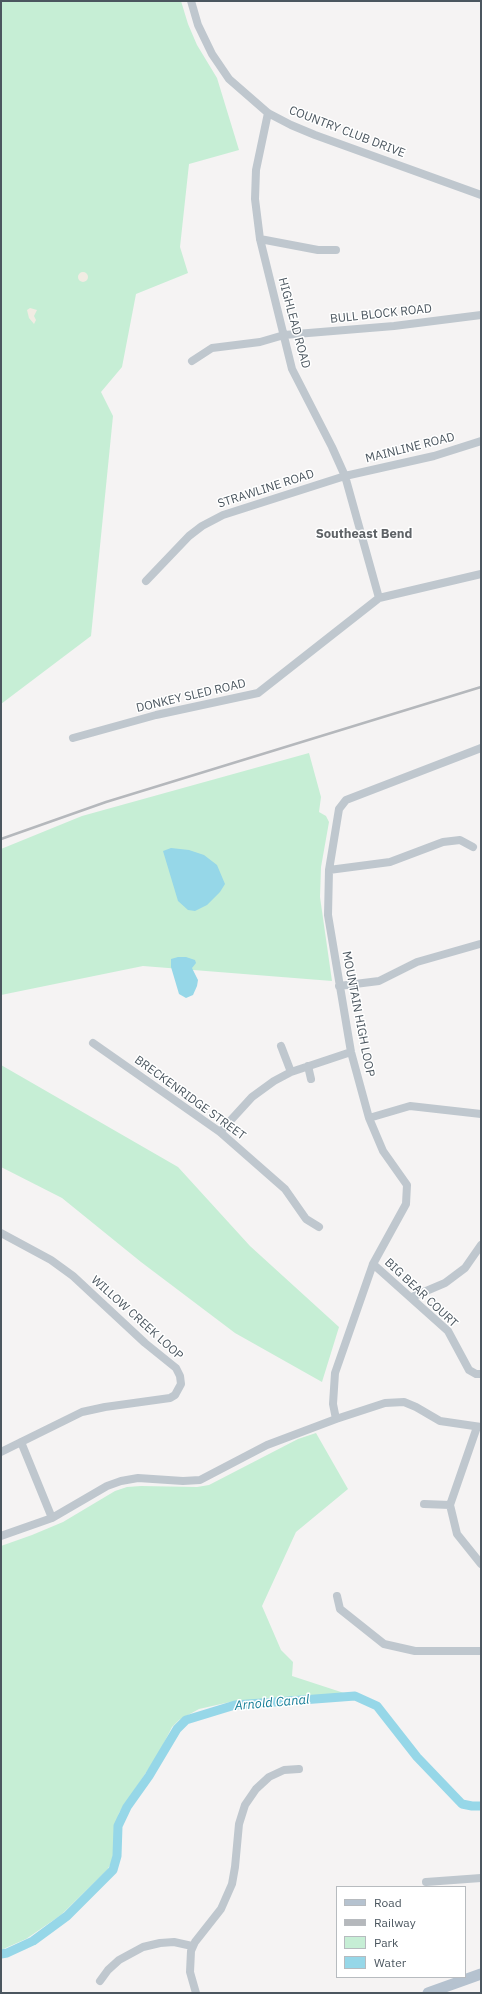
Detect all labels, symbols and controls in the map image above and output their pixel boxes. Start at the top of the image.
street label: COUNTRY CLUB DRIVE [287,103,407,161]
street label: HIGHLEAD ROAD [275,276,313,370]
street label: BULL BLOCK ROAD [329,301,433,327]
street label: MAINLINE ROAD [364,430,456,466]
street label: STRAWLINE ROAD [216,467,316,511]
district label: Southeast Bend [316,526,412,542]
street label: DONKEY SLED ROAD [135,676,247,716]
street label: MOUNTAIN HIGH LOOP [339,950,377,1078]
street label: BRECKENRIDGE STREET [132,1053,248,1143]
street label: BIG BEAR COURT [381,1255,461,1331]
street label: WILLOW CREEK LOOP [88,1273,186,1363]
water label: Arnold Canal [234,1692,310,1714]
legend [336,1886,466,1978]
text: Road [374,1895,402,1910]
text: Railway [374,1915,416,1930]
text: Park [374,1935,398,1950]
text: Water [374,1955,406,1970]

